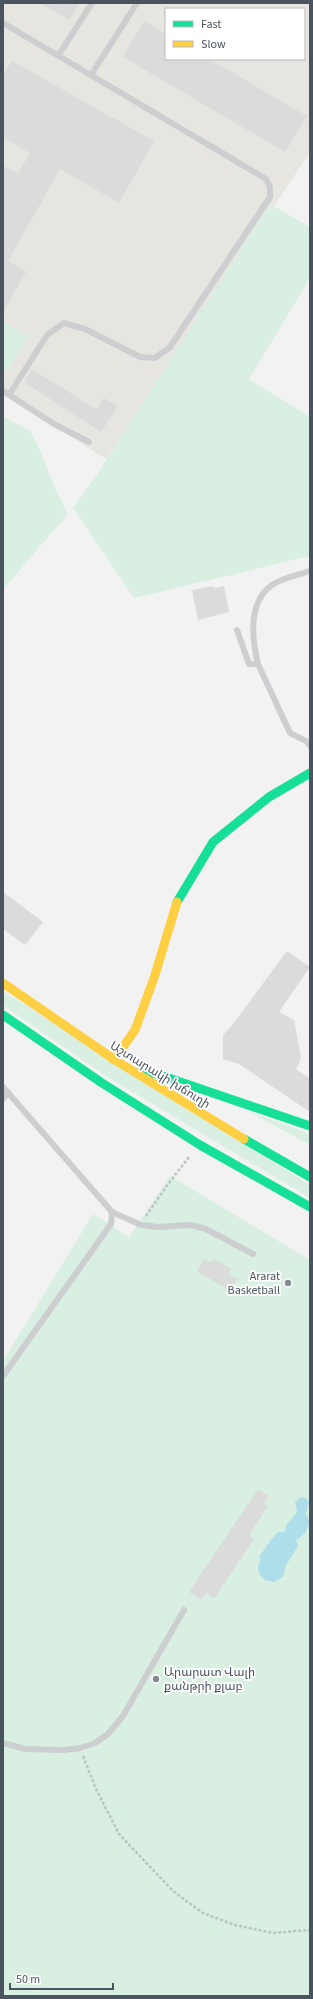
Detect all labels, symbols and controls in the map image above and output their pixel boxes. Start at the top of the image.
legend [165,8,305,60]
text: Fast [201,16,221,33]
text: Slow [201,36,226,53]
street label: Աշտարակի խճուղի [107,1037,213,1113]
place label: Ararat Basketball [228,1268,280,1299]
marker: Ararat Basketball [283,1278,293,1288]
place label: Արարատ Վալի քանթրի քլաբ [164,1664,255,1695]
marker: Արարատ Վալի քանթրի քլաբ [151,1674,161,1684]
scale bar [10,1965,113,1991]
text: 50 m [16,1971,40,1988]

